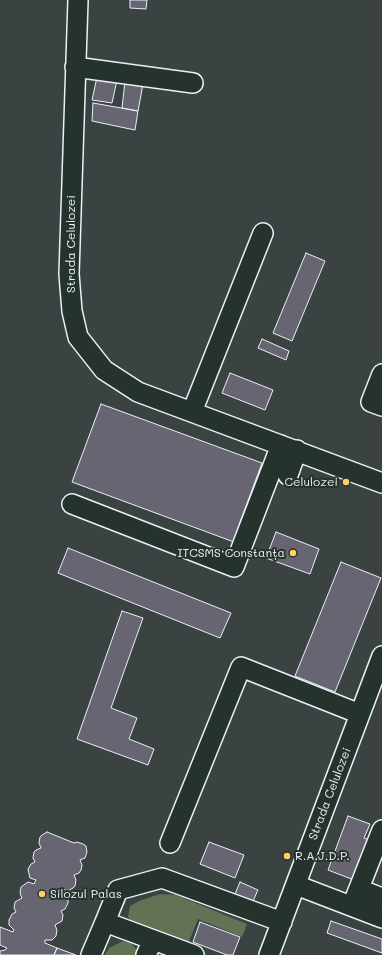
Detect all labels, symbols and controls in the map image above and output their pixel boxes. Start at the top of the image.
street label: Strada Celulozei [64,195,78,293]
place label: Celulozei [285,475,338,489]
marker: Celulozei [341,477,351,487]
place label: ITCSMS Constanța [177,546,285,560]
marker: ITCSMS Constanța [288,548,298,558]
street label: Strada Celulozei [306,746,354,842]
place label: R.A.J.D.P. [295,849,350,863]
marker: R.A.J.D.P. [282,851,292,861]
place label: Silozul Palas [50,887,122,901]
marker: Silozul Palas [37,889,47,899]

